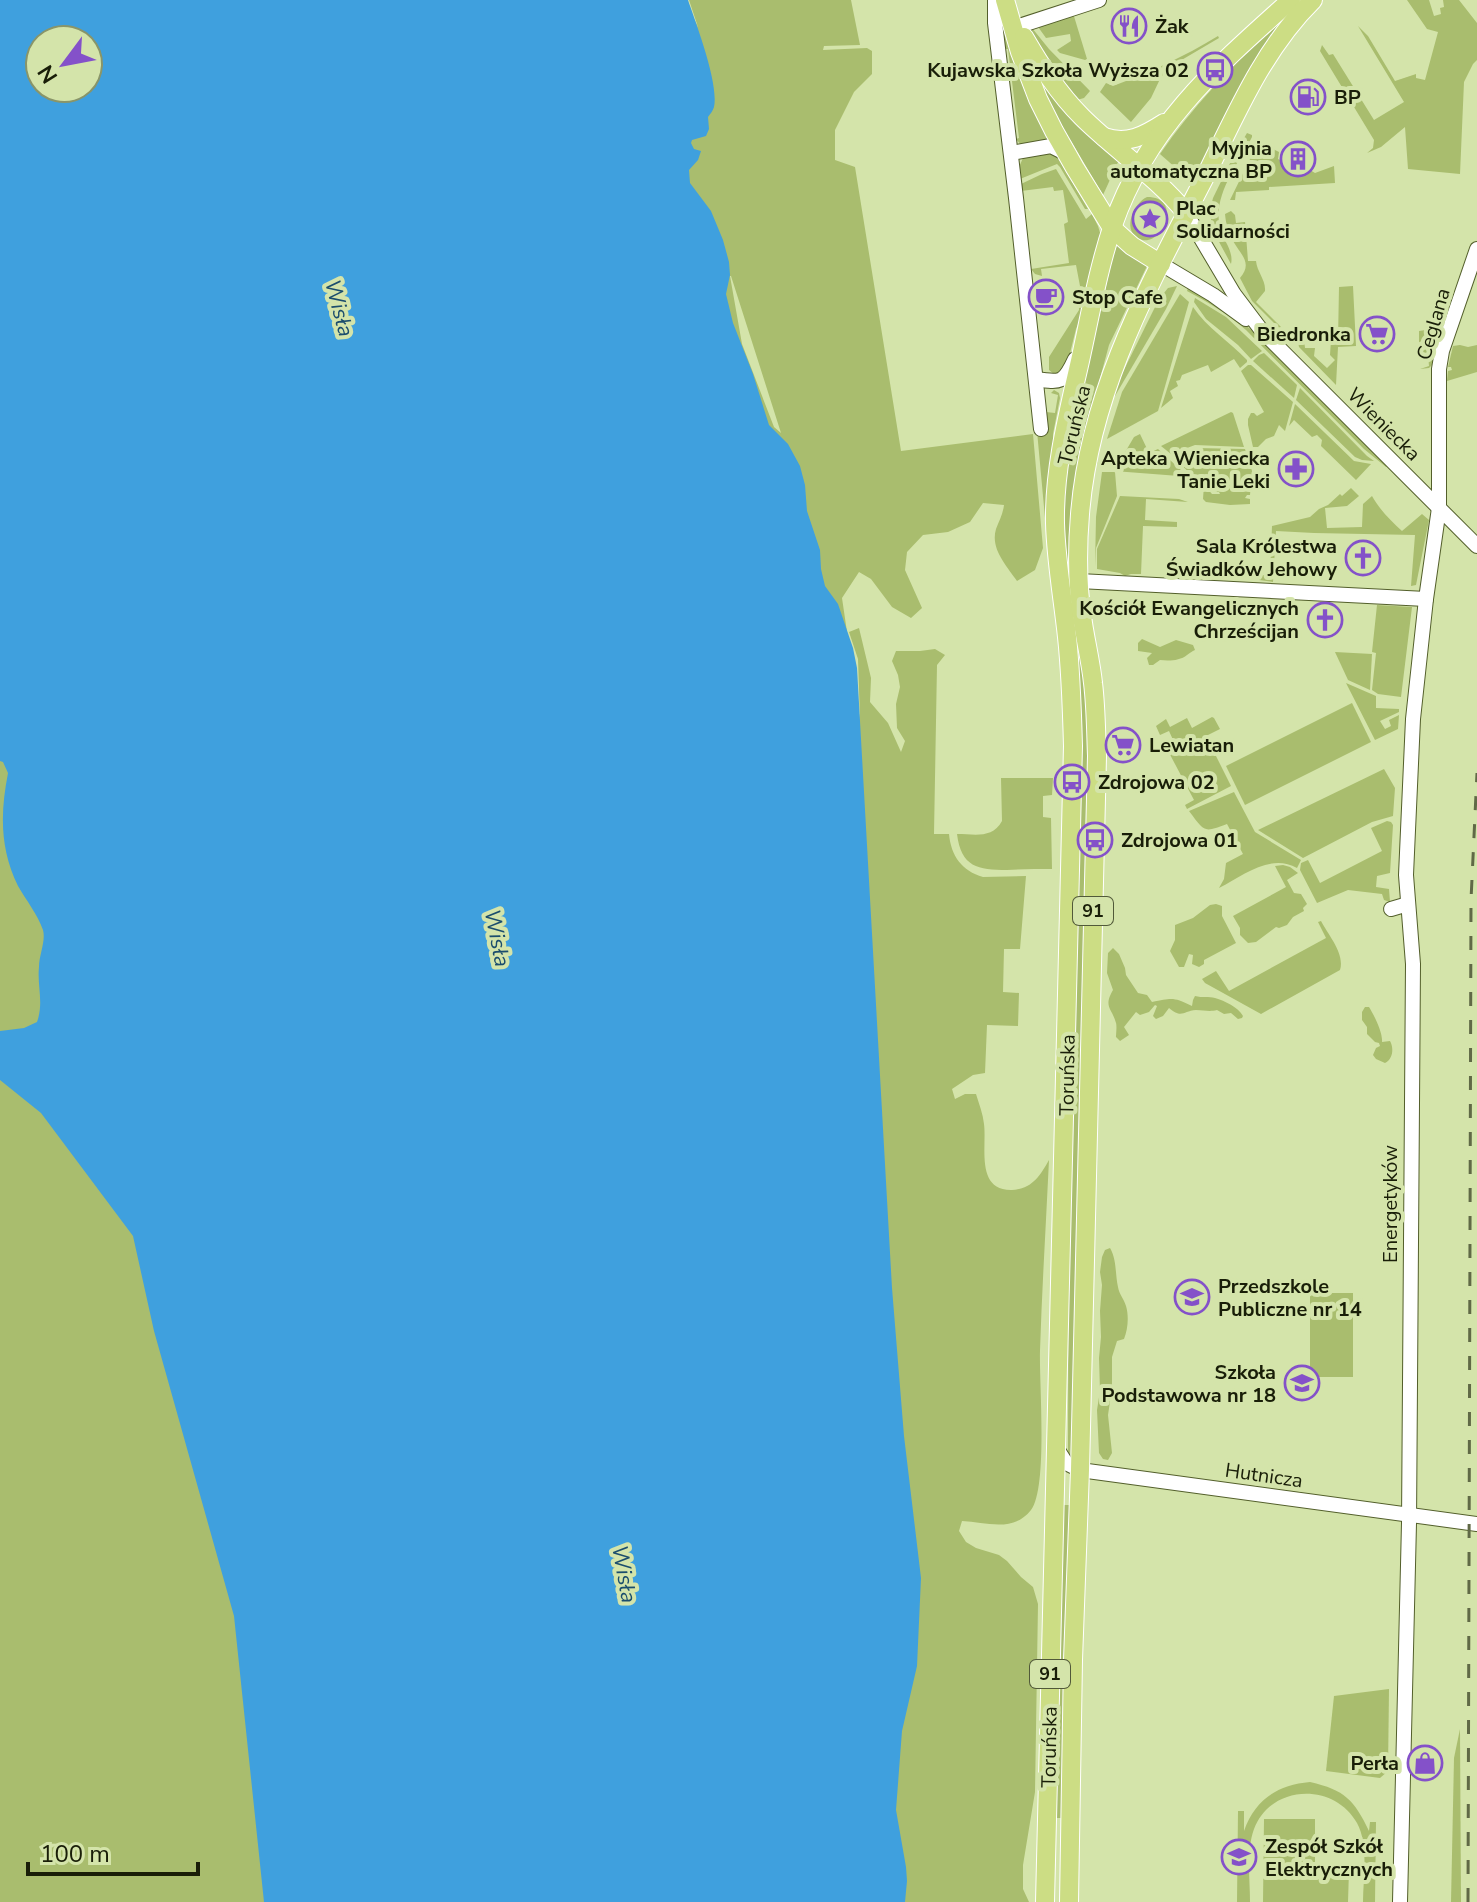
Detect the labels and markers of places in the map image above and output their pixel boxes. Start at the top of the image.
restaurant icon: Żak [1110,7,1148,45]
place label: Żak [1155,13,1190,40]
bus stop icon: Kujawska Szkoła Wyższa 02 [1196,51,1234,89]
place label: Kujawska Szkoła Wyższa 02 [927,57,1189,84]
fuel station icon: BP [1289,78,1327,116]
place label: BP [1334,84,1361,111]
place label: Myjnia automatyczna BP [1110,135,1272,185]
building icon: Myjnia automatyczna BP [1279,140,1317,178]
place label: Plac Solidarności [1176,195,1290,245]
place icon: Plac Solidarności [1131,200,1169,238]
cafe icon: Stop Cafe [1027,278,1065,316]
place label: Stop Cafe [1072,284,1163,311]
supermarket icon: Biedronka [1358,315,1396,353]
place label: Biedronka [1257,321,1351,348]
place label: Apteka Wieniecka Tanie Leki [1101,445,1270,495]
pharmacy icon: Apteka Wieniecka Tanie Leki [1277,450,1315,488]
place label: Sala Królestwa Świadków Jehowy [1166,533,1337,583]
church icon: Sala Królestwa Świadków Jehowy [1344,539,1382,577]
place label: Kościół Ewangelicznych Chrześcijan [1079,595,1299,645]
church icon: Kościół Ewangelicznych Chrześcijan [1306,601,1344,639]
supermarket icon: Lewiatan [1104,726,1142,764]
place label: Lewiatan [1149,732,1234,759]
bus stop icon: Zdrojowa 02 [1053,763,1091,801]
place label: Zdrojowa 02 [1098,769,1215,796]
bus stop icon: Zdrojowa 01 [1076,821,1114,859]
place label: Zdrojowa 01 [1121,827,1238,854]
place label: Przedszkole Publiczne nr 14 [1218,1273,1362,1323]
school or university icon: Przedszkole Publiczne nr 14 [1173,1278,1211,1316]
place label: Szkoła Podstawowa nr 18 [1101,1359,1276,1409]
school or university icon: Szkoła Podstawowa nr 18 [1283,1364,1321,1402]
shop icon: Perła [1406,1744,1444,1782]
place label: Perła [1350,1750,1399,1777]
place label: Zespół Szkół Elektrycznych [1265,1833,1393,1883]
school or university icon: Zespół Szkół Elektrycznych [1220,1838,1258,1876]

